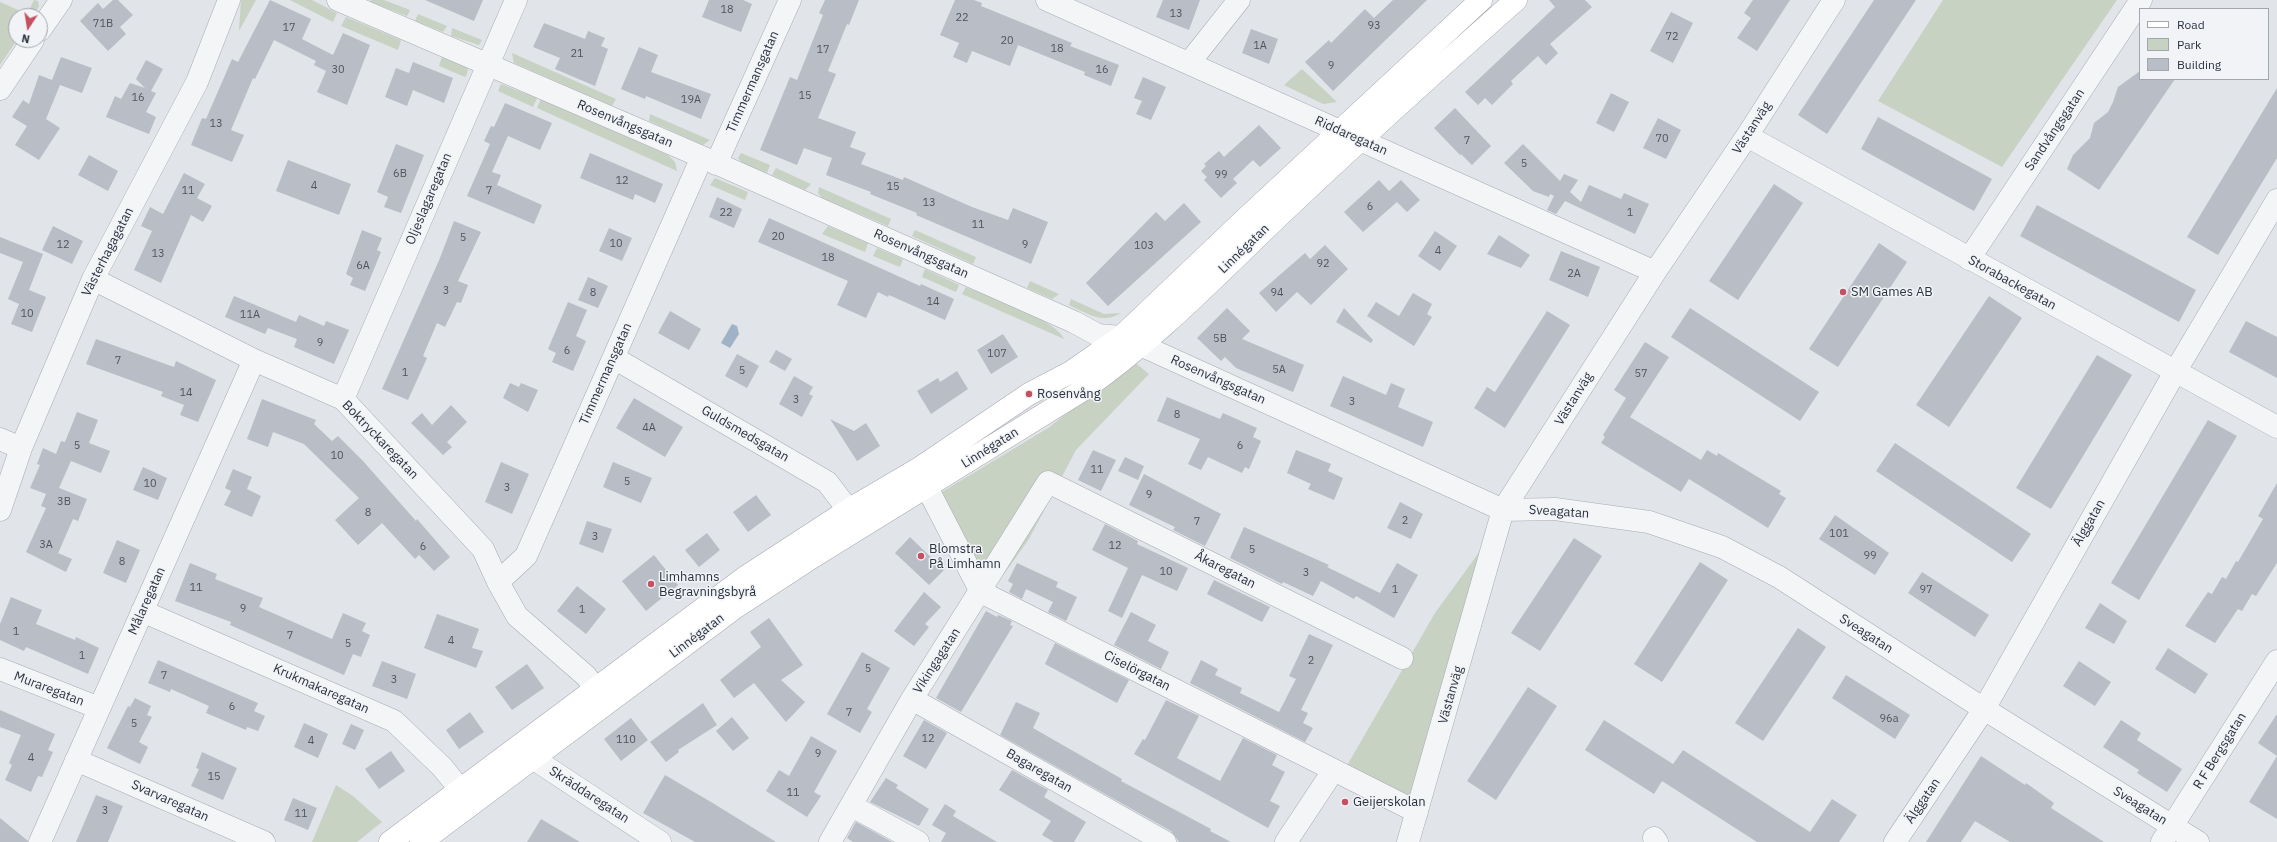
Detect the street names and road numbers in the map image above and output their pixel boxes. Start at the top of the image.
street label: Timmermansgatan [724,29,782,135]
street label: Sandvångsgatan [2022,86,2088,174]
street label: Rosenvångsgatan [575,97,675,151]
street label: Västanväg [1729,99,1775,157]
street label: Riddaregatan [1312,113,1390,159]
street label: Oljeslagaregatan [403,151,455,247]
street label: Västerhagagatan [79,205,137,299]
street label: Linnégatan [1215,221,1273,277]
street label: Rosenvångsgatan [871,226,971,282]
street label: Storabackegatan [1965,252,2059,314]
street label: Timmermansgatan [577,321,635,427]
street label: Rosenvångsgatan [1168,352,1268,408]
street label: Västanväg [1552,370,1596,428]
street label: Boktryckaregatan [339,397,421,483]
street label: Guldsmedsgatan [698,403,792,465]
street label: Linnégatan [959,424,1021,472]
street label: Älggatan [2069,497,2109,549]
street label: Sveagatan [1528,502,1590,522]
street label: Åkaregatan [1192,548,1258,592]
street label: Målaregatan [125,565,169,637]
street label: Linnégatan [667,610,727,662]
street label: Sveagatan [1836,611,1896,657]
street label: Vikingagatan [910,625,964,697]
street label: Ciselörgatan [1101,648,1173,694]
street label: Krukmakaregatan [270,661,372,717]
street label: Västanväg [1435,664,1467,726]
street label: Muraregatan [12,668,86,710]
street label: R F Bergsgatan [2190,710,2250,792]
street label: Bagaregatan [1003,746,1075,796]
street label: Skräddaregatan [546,763,632,827]
street label: Älggatan [1902,775,1944,827]
street label: Svarvaregatan [129,777,211,825]
street label: Sveagatan [2110,783,2170,829]

